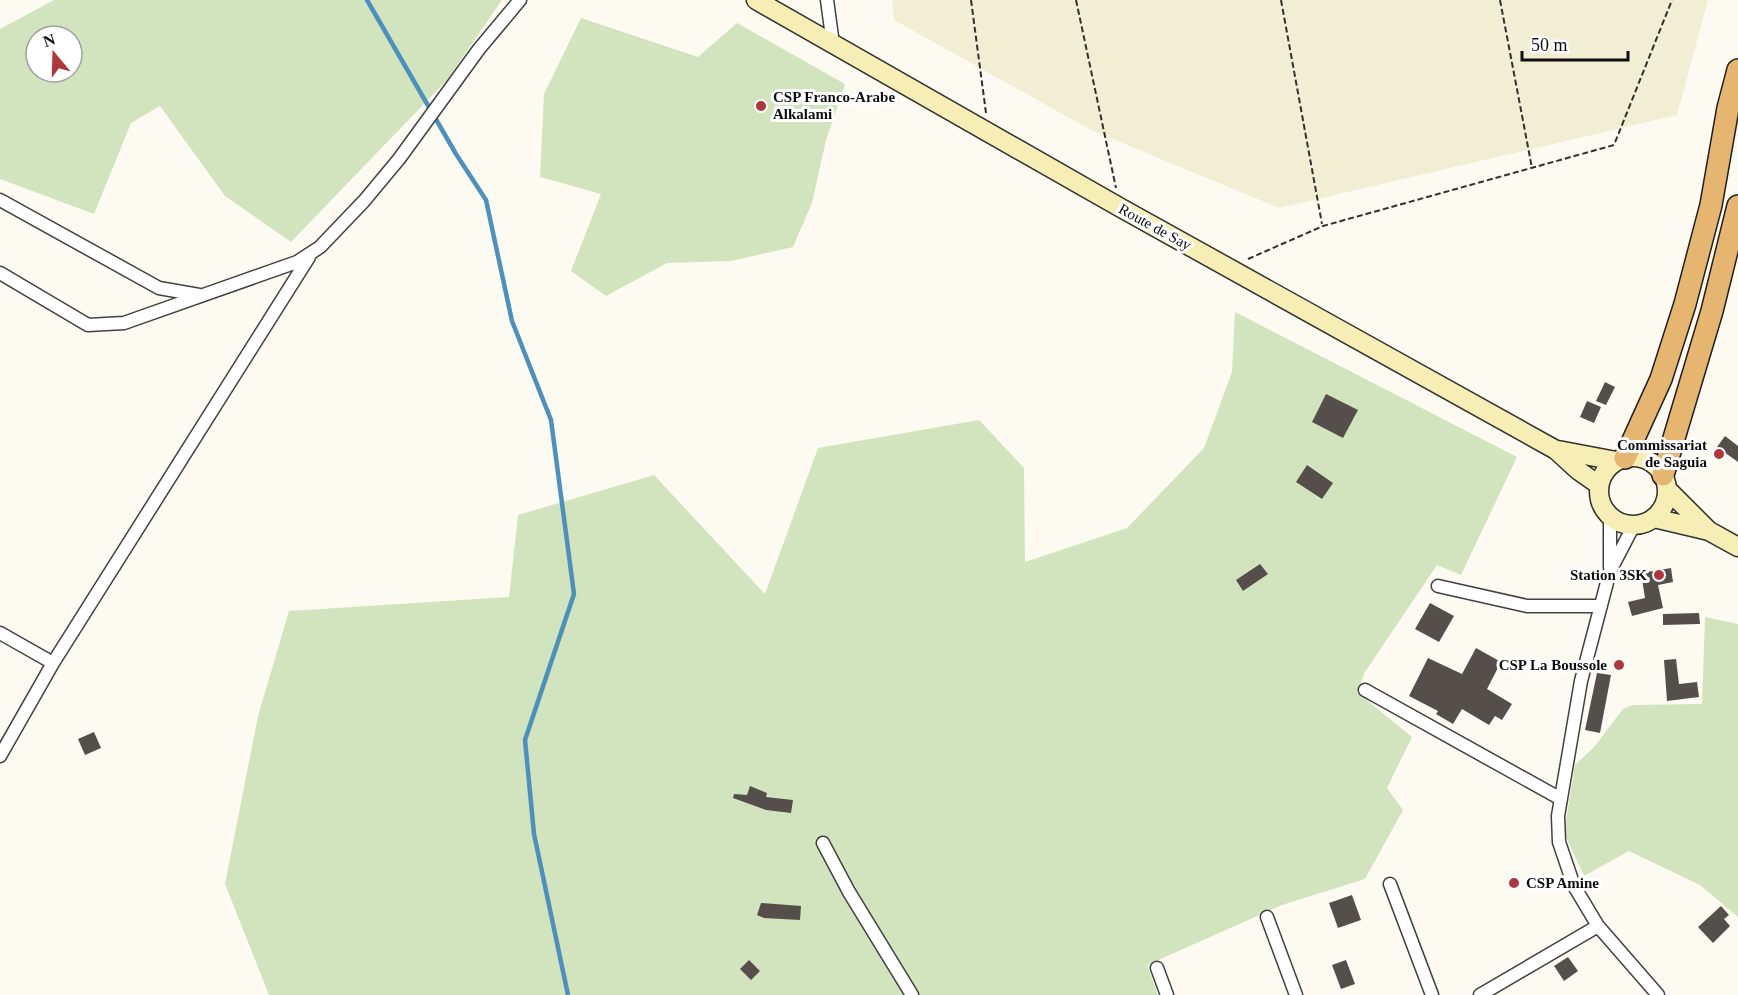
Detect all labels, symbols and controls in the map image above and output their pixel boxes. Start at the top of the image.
north arrow [24,24,84,84]
scale bar [1522,24,1628,62]
text: N [41,30,58,50]
text: 50 m [1531,35,1568,55]
place label: CSP Franco-Arabe Alkalami [773,89,895,122]
marker: CSP Franco-Arabe Alkalami [754,99,768,113]
street label: Route de Say [1116,201,1194,254]
place label: Commissariat de Saguia [1617,437,1707,470]
marker: Commissariat de Saguia [1712,447,1726,461]
place label: Station 3SK [1570,567,1647,583]
marker: Station 3SK [1652,568,1666,582]
place label: CSP La Boussole [1499,657,1607,673]
marker: CSP La Boussole [1612,658,1626,672]
place label: CSP Amine [1526,875,1599,891]
marker: CSP Amine [1507,876,1521,890]

